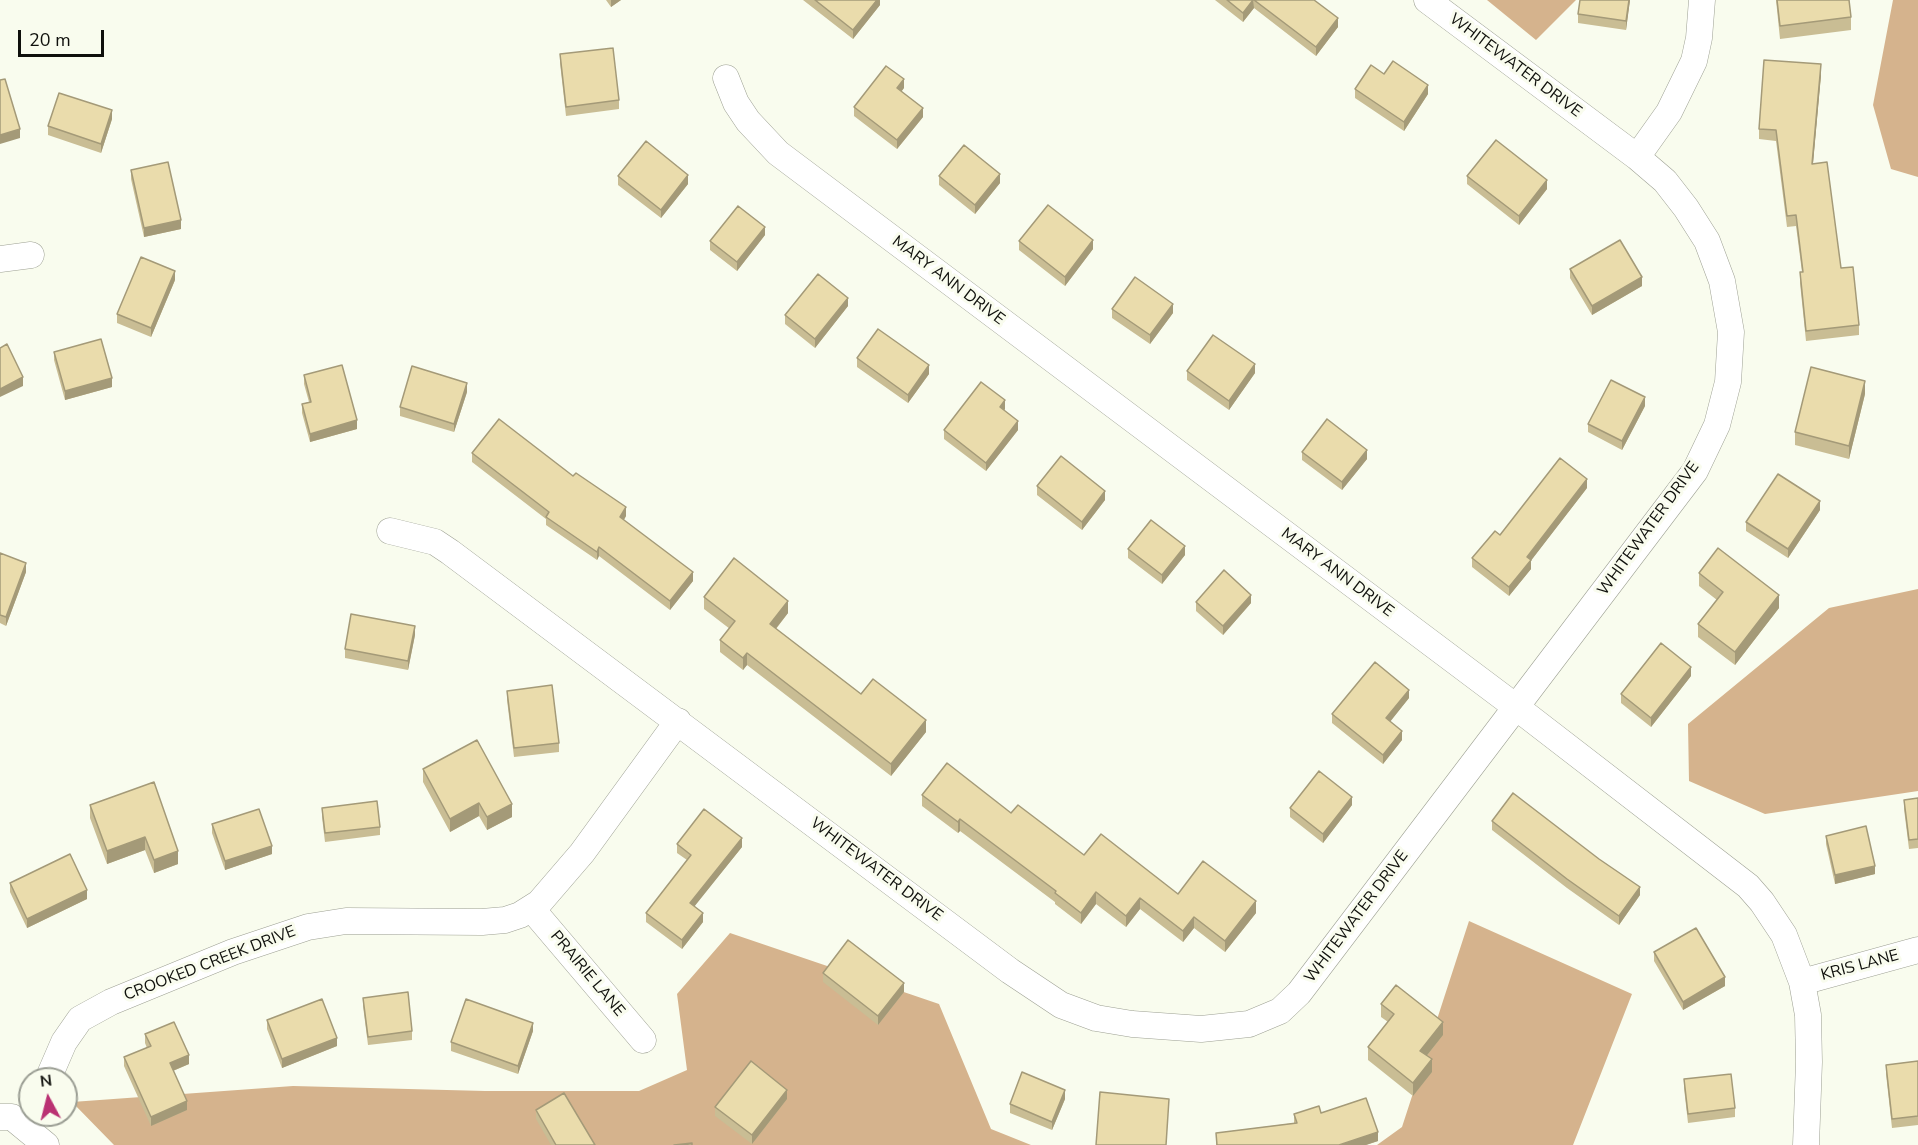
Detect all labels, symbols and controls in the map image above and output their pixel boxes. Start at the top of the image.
street label: WHITEWATER DRIVE [1445,10,1585,122]
scale bar [21,18,106,56]
text: 20 m [29,28,71,52]
street label: MARY ANN DRIVE [888,232,1008,330]
street label: WHITEWATER DRIVE [1594,458,1704,600]
street label: MARY ANN DRIVE [1277,524,1397,622]
street label: WHITEWATER DRIVE [806,814,946,926]
street label: WHITEWATER DRIVE [1301,847,1413,987]
street label: CROOKED CREEK DRIVE [121,922,299,1006]
street label: PRAIRIE LANE [546,927,628,1021]
street label: KRIS LANE [1819,946,1901,986]
north arrow [18,1067,78,1127]
text: N [39,1069,53,1093]

